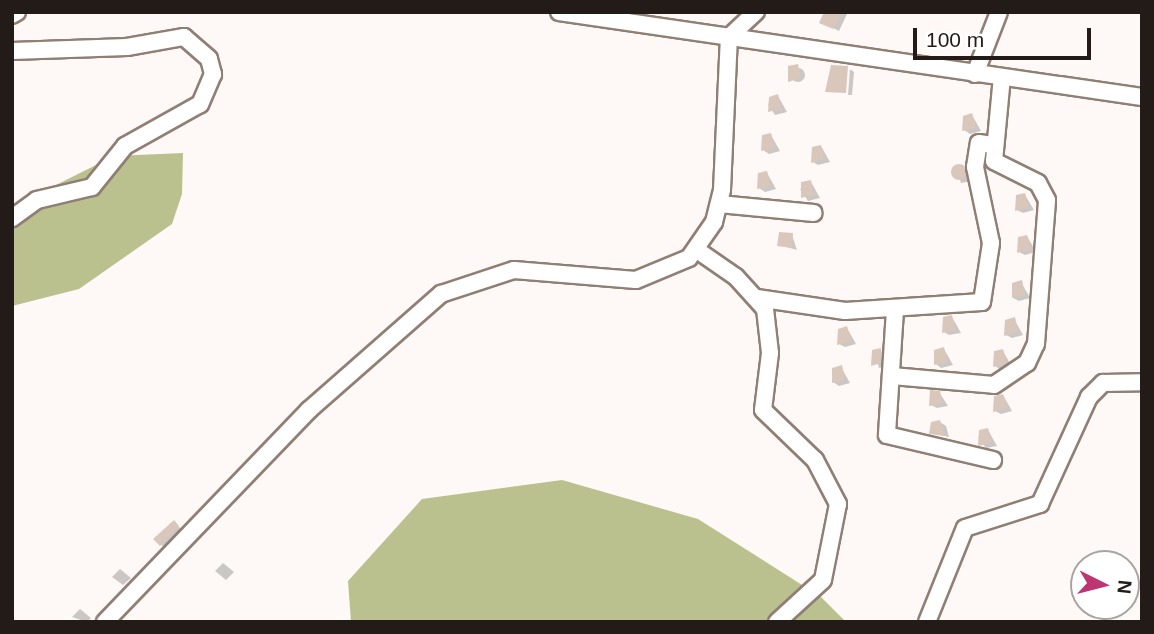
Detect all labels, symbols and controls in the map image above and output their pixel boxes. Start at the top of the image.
scale bar [916,14,1094,58]
text: 100 m [926,28,984,51]
north arrow [1070,550,1140,620]
text: N [1113,579,1136,595]

